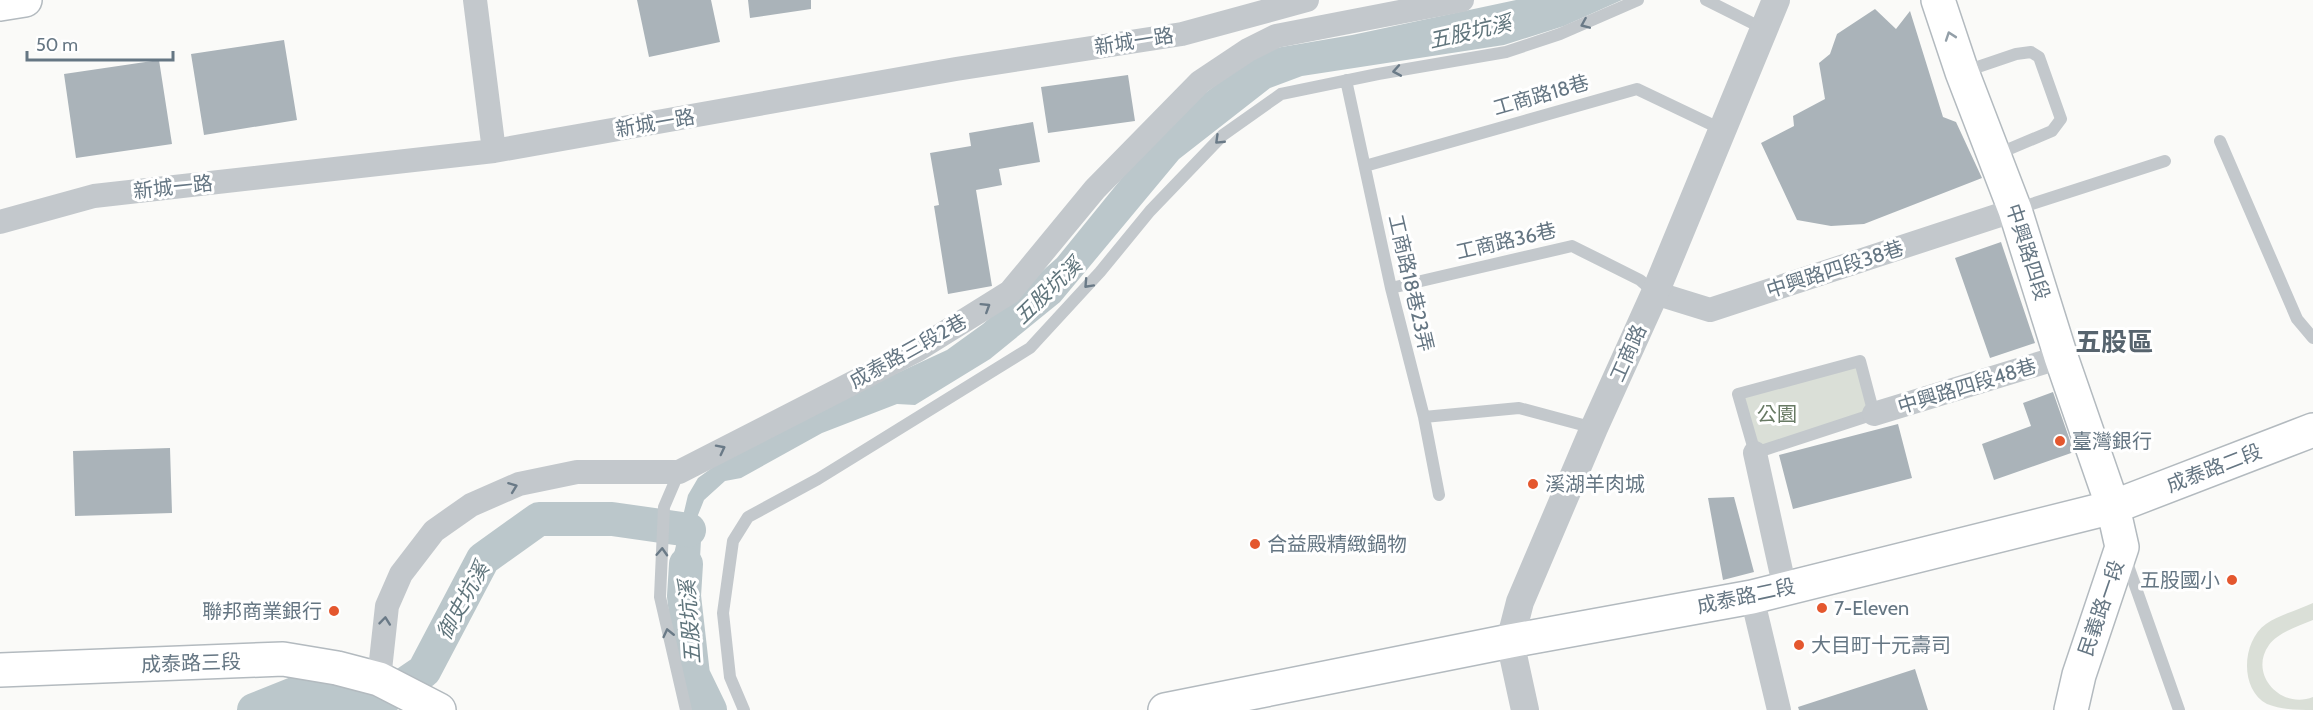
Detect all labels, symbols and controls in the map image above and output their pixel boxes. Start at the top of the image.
water label: 五股坑溪 [1426,9,1517,53]
one-way arrow [1580,16,1591,28]
street label: 新城一路 [1093,23,1175,59]
scale bar [27,24,172,62]
one-way arrow [1945,31,1957,42]
text: 50 m [36,34,78,56]
one-way arrow [1392,64,1401,76]
street label: 工商路18巷 [1490,70,1592,120]
street label: 新城一路 [614,104,696,142]
one-way arrow [1216,132,1227,143]
street label: 新城一路 [132,171,214,203]
street label: 中興路四段 [2001,201,2055,303]
street label: 工商路18巷23弄 [1384,212,1438,354]
street label: 工商路36巷 [1454,218,1558,264]
street label: 中興路四段38巷 [1763,235,1907,303]
water label: 五股坑溪 [1009,250,1089,329]
one-way arrow [1085,277,1096,288]
one-way arrow [980,303,990,315]
street label: 成泰路三段2巷 [845,309,971,393]
street label: 工商路 [1605,321,1651,385]
district label: 五股區 [2075,326,2153,358]
street label: 中興路四段48巷 [1895,354,2039,418]
park label: 公園 [1757,402,1797,426]
place label: 臺灣銀行 [2072,429,2152,453]
marker: 臺灣銀行 [2053,434,2067,448]
street label: 成泰路二段 [2163,439,2265,497]
one-way arrow [715,445,726,456]
place label: 溪湖羊肉城 [1545,472,1645,496]
marker: 溪湖羊肉城 [1526,477,1540,491]
one-way arrow [507,482,518,494]
place label: 合益殿精緻鍋物 [1267,532,1407,556]
marker: 合益殿精緻鍋物 [1248,537,1262,551]
one-way arrow [656,548,669,557]
water label: 御史坑溪 [431,555,495,644]
street label: 民義路一段 [2073,557,2129,659]
place label: 五股國小 [2140,568,2220,592]
marker: 五股國小 [2225,573,2239,587]
street label: 成泰路二段 [1695,574,1797,618]
water label: 五股坑溪 [674,576,705,665]
place label: 7-Eleven [1834,596,1909,620]
place label: 聯邦商業銀行 [202,599,322,623]
marker: 7-Eleven [1815,601,1829,615]
marker: 聯邦商業銀行 [327,604,341,618]
one-way arrow [378,616,391,625]
one-way arrow [662,628,675,638]
place label: 大目町十元壽司 [1811,633,1951,657]
marker: 大目町十元壽司 [1792,638,1806,652]
street label: 成泰路三段 [141,649,241,677]

